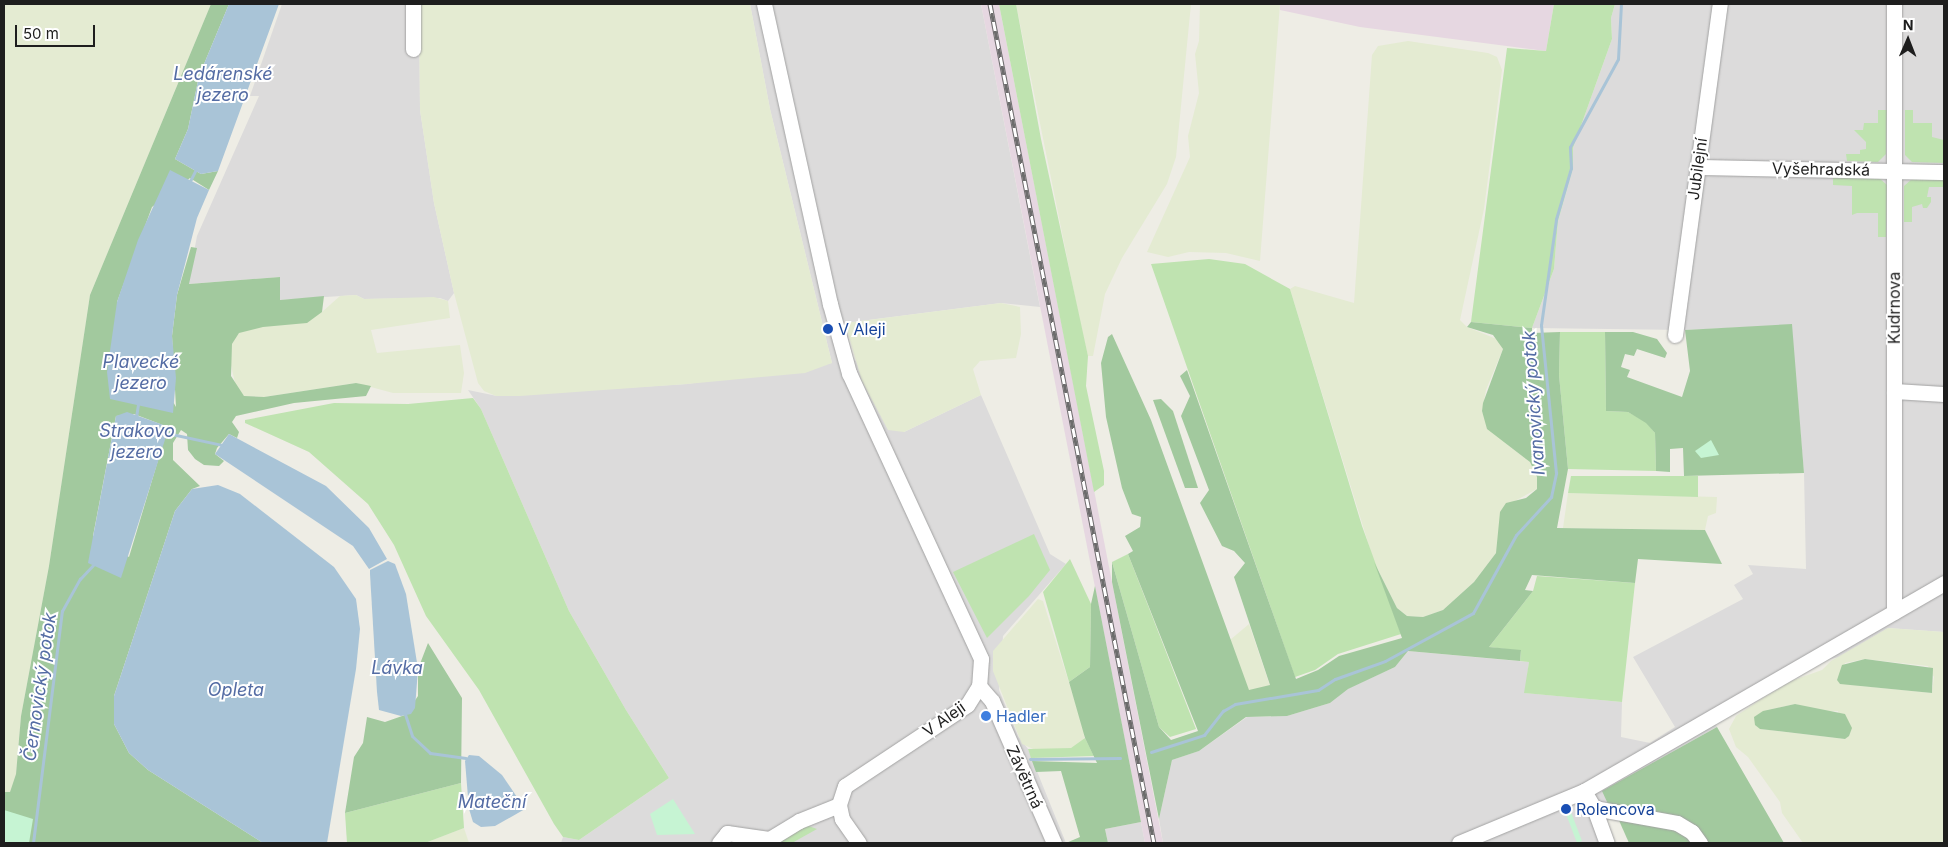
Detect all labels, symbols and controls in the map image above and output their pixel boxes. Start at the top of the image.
scale bar [18,15,98,47]
north arrow [1883,15,1933,65]
text: N [1903,16,1914,33]
text: 50 m [23,24,59,43]
water label: Ledárenské jezero [173,64,273,106]
street label: Jubilejní [1683,137,1711,201]
street label: Vyšehradská [1772,159,1870,179]
street label: Kudrnova [1884,272,1904,344]
place label: V Aleji [838,319,886,339]
marker: V Aleji [822,323,834,335]
water label: Ivanovický potok [1518,330,1550,476]
water label: Plavecké jezero [103,352,179,394]
water label: Strakovo jezero [99,421,175,464]
water label: Černovický potok [19,611,61,763]
water label: Lávka [371,657,423,679]
water label: Opleta [208,679,264,701]
street label: V Aleji [919,698,969,740]
place label: Hadler [996,706,1046,726]
marker: Hadler [980,710,992,722]
street label: Závětrná [1003,743,1047,811]
water label: Mateční [458,791,526,813]
place label: Rolencova [1576,799,1655,819]
marker: Rolencova [1560,803,1572,815]

